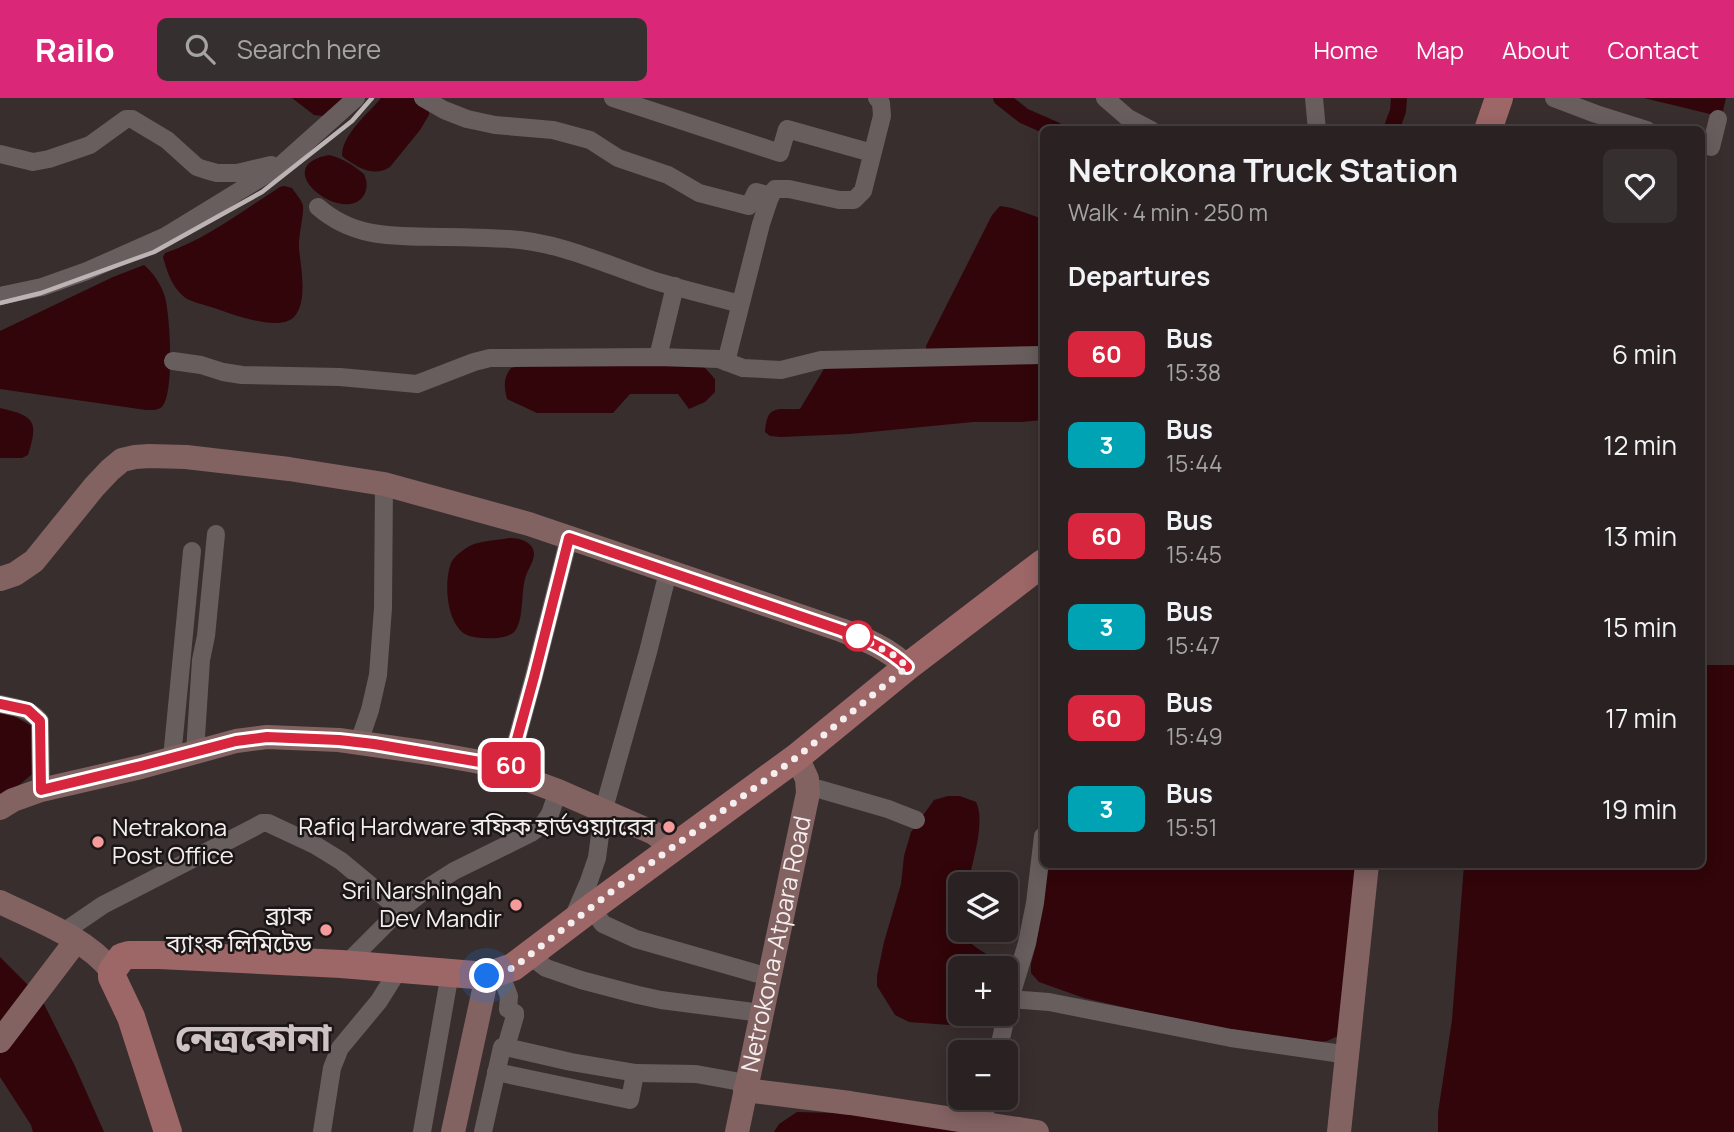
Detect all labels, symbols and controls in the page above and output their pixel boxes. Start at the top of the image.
search box [157,18,647,81]
text: Railo [35,27,115,72]
icon: search [181,30,219,68]
text: Search here [237,31,381,67]
text: Home [1313,33,1378,66]
text: Map [1416,33,1464,66]
text: About [1502,33,1570,66]
text: Contact [1608,33,1699,66]
text: Netrokona Truck Station [1068,147,1458,192]
button: heart [1603,149,1677,223]
text: Walk · 4 min · 250 m [1068,196,1268,228]
text: Departures [1068,258,1210,294]
text: Bus [1166,320,1213,356]
text: 6 min [1612,336,1677,372]
text: 60 [1091,337,1122,370]
text: 15:38 [1166,356,1221,388]
text: Bus [1166,411,1213,447]
text: 12 min [1603,427,1677,463]
text: 3 [1100,428,1113,461]
text: 15:44 [1166,447,1222,479]
text: Bus [1166,502,1213,538]
text: 13 min [1604,518,1677,554]
text: 60 [1091,519,1122,552]
text: 15:45 [1166,538,1222,570]
text: Bus [1166,593,1213,629]
text: 15 min [1603,609,1677,645]
text: 3 [1100,610,1113,643]
unlabelled marker [843,621,873,651]
text: 15:47 [1166,629,1220,661]
text: Bus [1166,684,1213,720]
text: 17 min [1605,700,1677,736]
text: 60 [1091,701,1122,734]
text: 15:49 [1166,720,1223,752]
line badge: 60 [480,742,542,788]
text: 60 [496,748,526,781]
text: Bus [1166,775,1213,811]
text: 19 min [1602,791,1677,827]
text: 3 [1100,792,1113,825]
place label: Rafiq Hardware রফিক হার্ডওয়্যারের [298,809,656,842]
place label: Netrakona Post Office [112,810,234,871]
text: 15:51 [1166,811,1217,843]
street label: Netrokona-Atpara Road [732,813,818,1075]
marker: Rafiq Hardware রফিক হার্ডওয়্যারের [661,819,677,835]
marker: Netrakona Post Office [90,834,106,850]
map controls [948,872,1018,1110]
button: layers [948,872,1018,942]
place label: Sri Narshingah Dev Mandir [342,873,502,934]
marker: Sri Narshingah Dev Mandir [508,897,524,913]
place label: ব্র্যাক ব্যাংক লিমিটেড [165,898,313,959]
marker: ব্র্যাক ব্যাংক লিমিটেড [318,922,334,938]
button: + [948,956,1018,1026]
your location [469,958,504,993]
district label: নেত্রকোনা [175,1010,332,1062]
button: − [948,1040,1018,1110]

